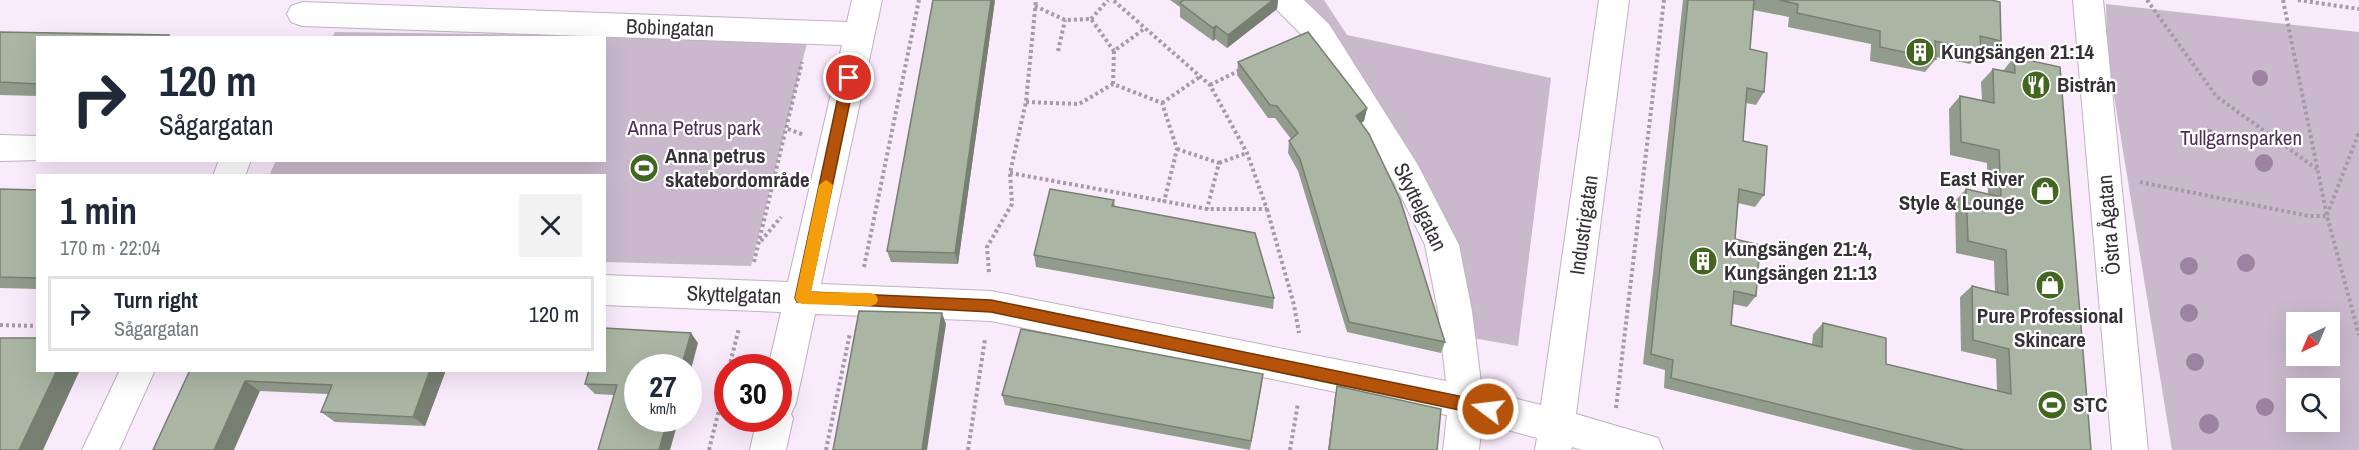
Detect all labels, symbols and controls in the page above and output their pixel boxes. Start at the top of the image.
street label: Bobingatan [625,11,715,44]
building icon: Kungsängen 21:14 [1904,36,1936,68]
place label: Kungsängen 21:14 [1941,37,2095,66]
pin [823,52,874,103]
text: 120 m [159,53,257,109]
icon: right [60,60,138,138]
icon: arrive [832,61,865,94]
restaurant icon: Bistrån [2020,69,2052,101]
place label: Bistrån [2057,70,2116,99]
text: Sågargatan [159,107,273,143]
park label: Anna Petrus park [626,113,761,142]
park label: Tullgarnsparken [2180,123,2302,152]
place label: Anna petrus skatebordområde [665,141,810,194]
sports icon: Anna petrus skatebordområde [628,152,660,184]
street label: Skyttelgatan [1387,158,1454,256]
place label: East River Style & Lounge [1899,164,2024,217]
street label: Industrigatan [1562,173,1605,277]
street label: Östra Ågatan [2090,174,2127,276]
shop icon: East River Style & Lounge [2029,175,2061,207]
text: 1 min [60,187,137,235]
button: close [519,194,582,257]
text: 170 m · 22:04 [60,234,160,261]
place label: Kungsängen 21:4, Kungsängen 21:13 [1724,234,1877,287]
building icon: Kungsängen 21:4, Kungsängen 21:13 [1687,245,1719,277]
shop icon: Pure Professional Skincare [2034,269,2066,301]
street label: Skyttelgatan [686,278,782,311]
text: Turn right [114,285,198,315]
icon: right [63,297,96,330]
text: 120 m [529,299,579,329]
place label: Pure Professional Skincare [1977,301,2123,354]
north arrow [2286,312,2340,366]
map controls [2286,312,2340,432]
text: Sågargatan [114,315,199,342]
speed limit sign: 30 [714,354,792,432]
text: 27 [649,366,677,406]
position arrow [1456,377,1520,441]
button: search [2286,378,2340,432]
sports icon: STC [2036,389,2068,421]
place label: STC [2073,390,2107,419]
text: km/h [650,398,676,419]

